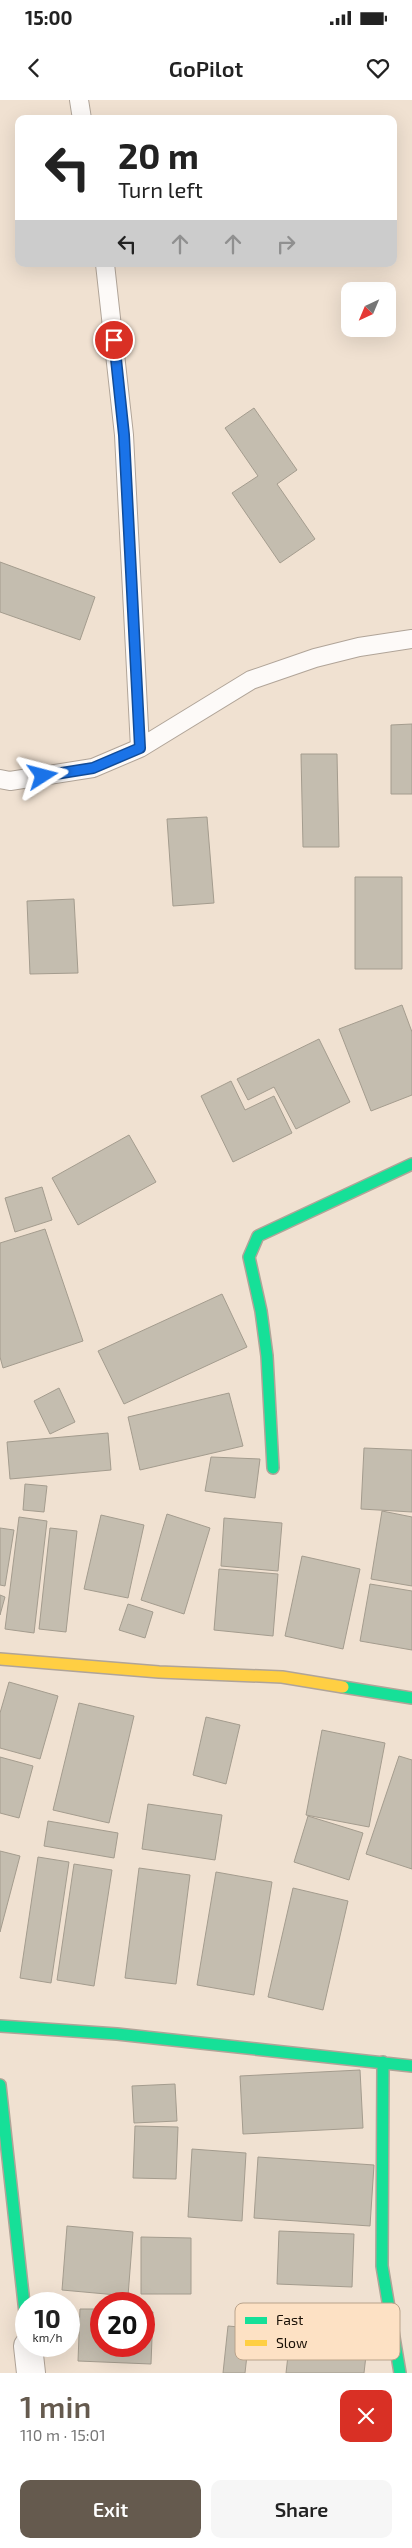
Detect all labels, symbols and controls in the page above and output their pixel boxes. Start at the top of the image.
text: 15:00 [25,6,73,29]
icon: back [20,54,48,82]
icon: heart [364,54,392,82]
text: GoPilot [169,55,243,81]
text: 20 m [118,134,199,176]
icon: left [35,135,100,200]
text: Turn left [118,176,203,202]
icon: left [113,230,141,258]
icon: ahead [166,230,194,258]
icon: ahead [219,230,247,258]
icon: right [272,230,300,258]
north arrow [341,282,396,338]
map controls [341,282,396,337]
pin [93,319,135,361]
icon: arrive [100,326,128,354]
position arrow [16,749,68,801]
speed limit sign: 20 [90,2292,155,2357]
text: 10 [34,2303,61,2333]
legend [235,2303,400,2360]
text: Fast [276,2311,303,2328]
text: km/h [33,2330,62,2344]
text: Slow [276,2334,308,2351]
text: 1 min [20,2388,91,2424]
button: close [340,2390,392,2442]
text: 110 m · 15:01 [20,2425,106,2444]
button: Exit [20,2480,201,2538]
button: Share [211,2480,392,2538]

